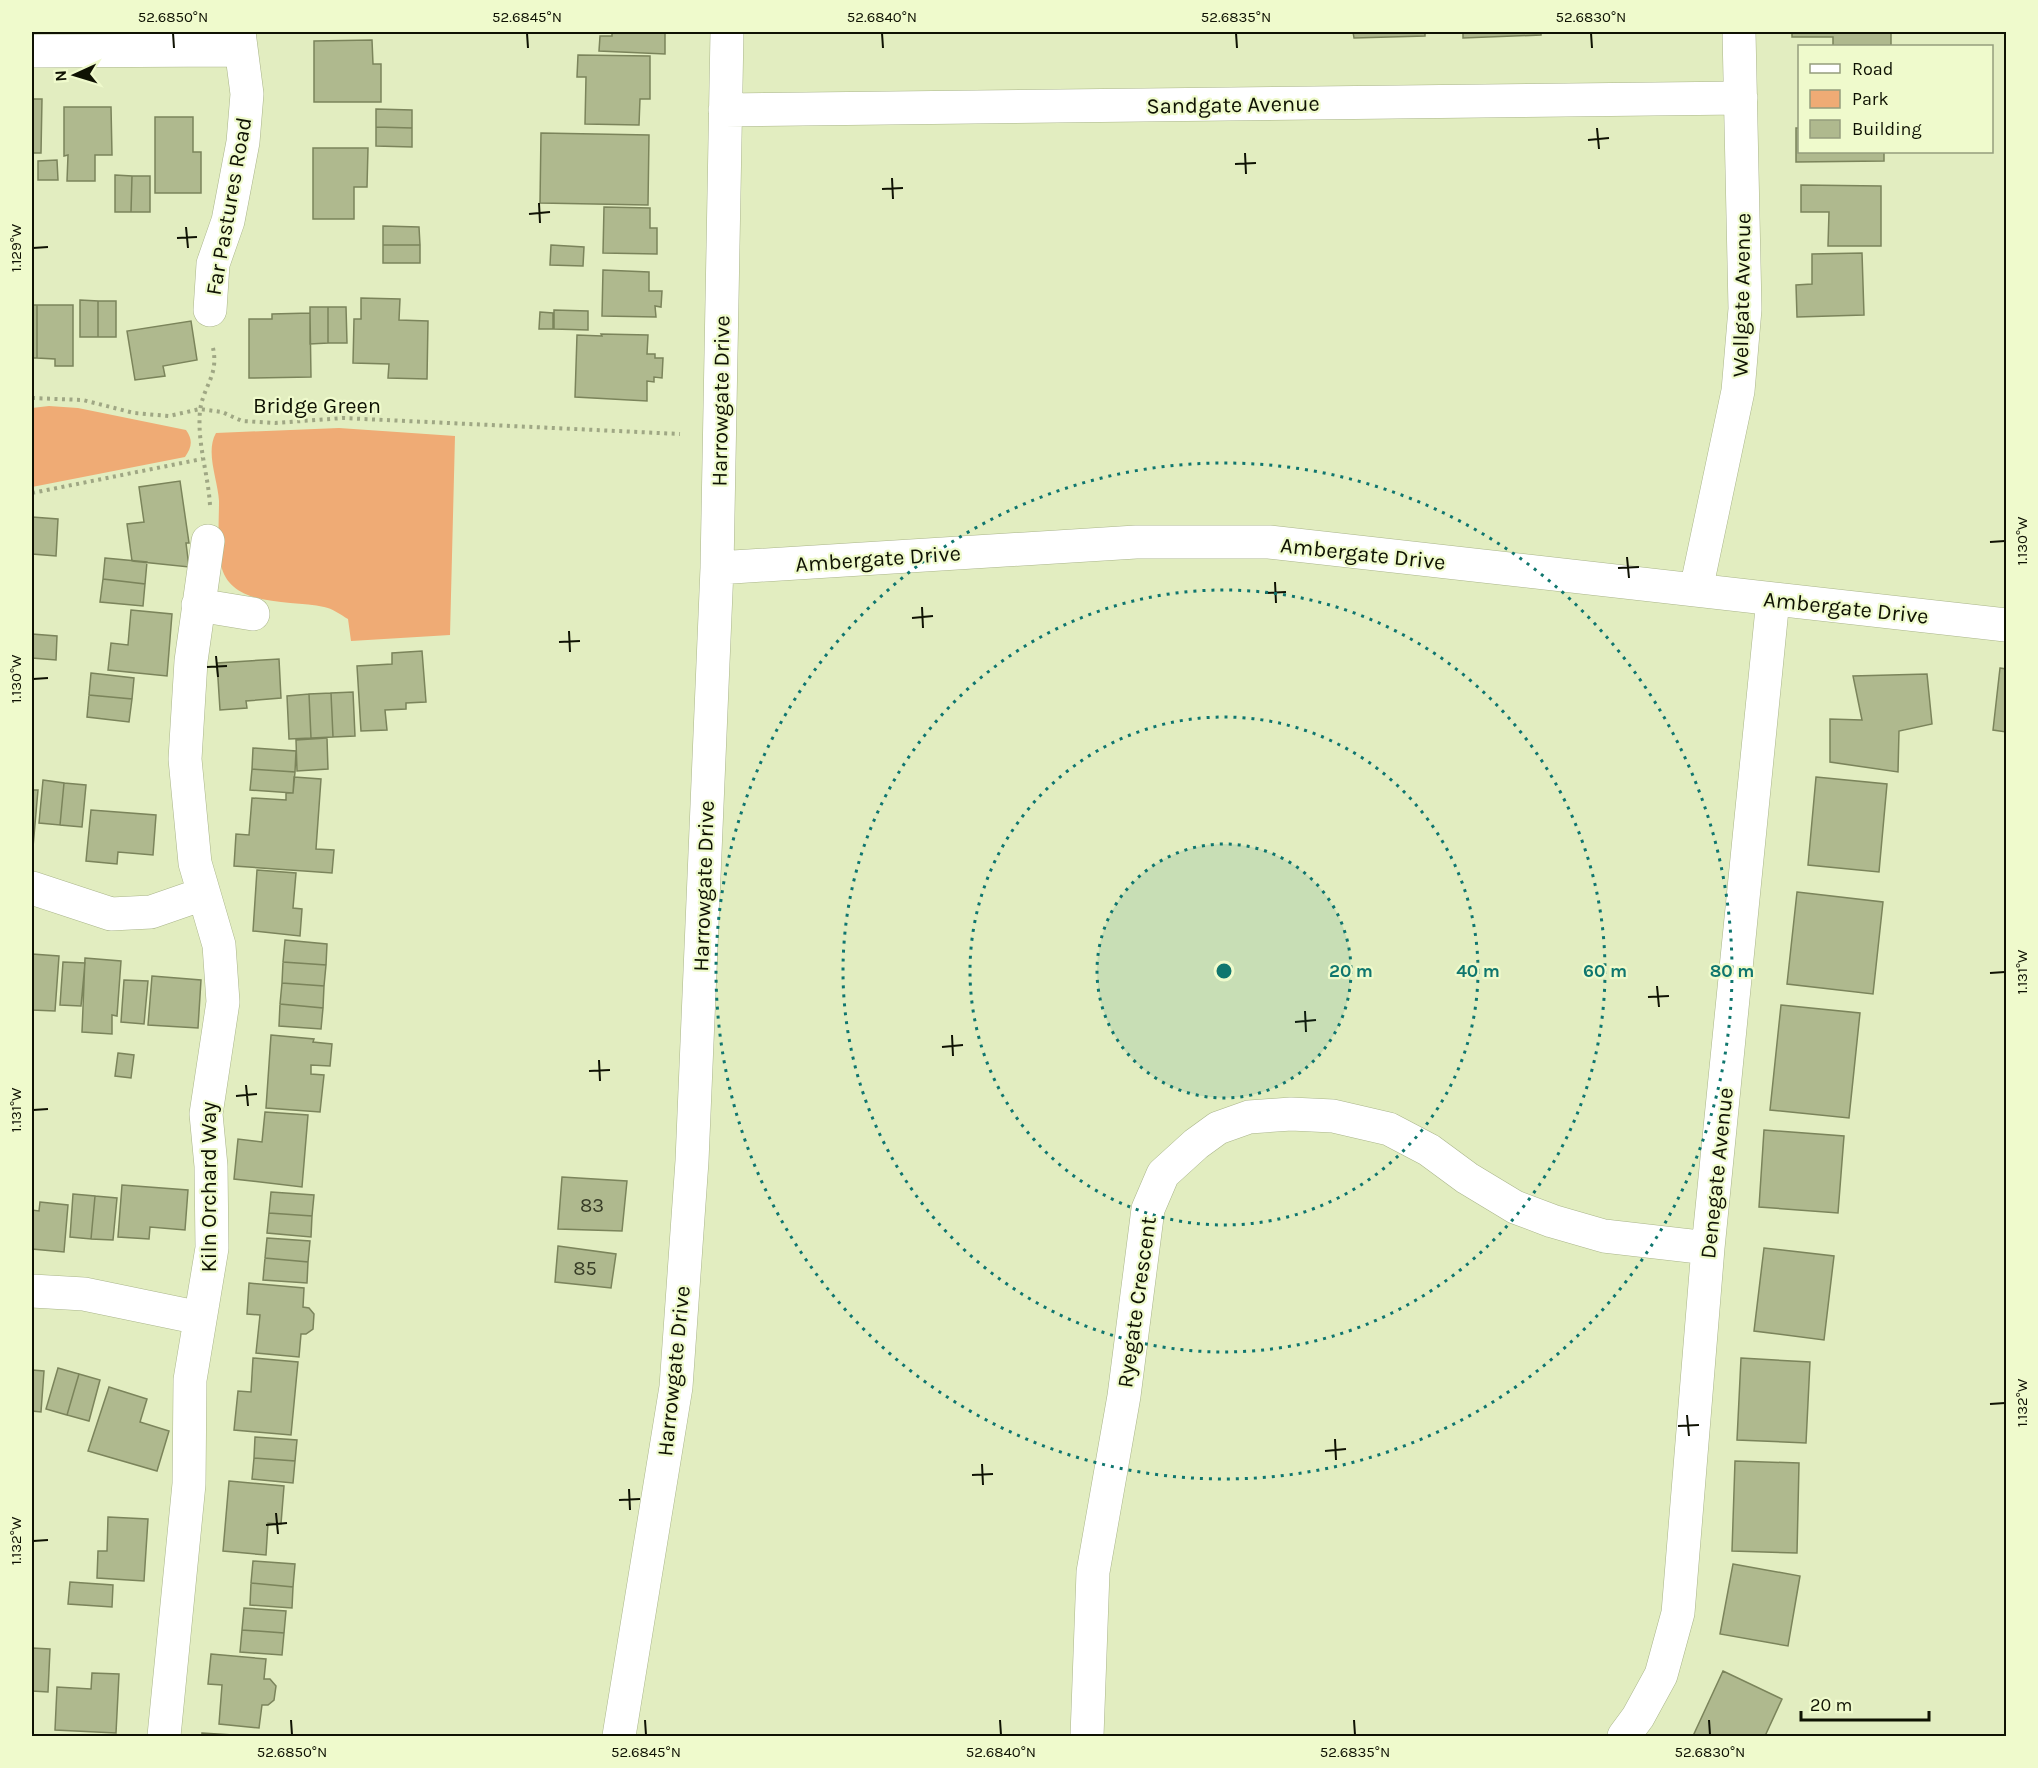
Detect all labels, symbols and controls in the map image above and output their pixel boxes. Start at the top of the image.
text: 52.6850°N [138,8,208,26]
text: 52.6845°N [492,8,562,26]
text: 52.6840°N [847,8,917,26]
text: 52.6835°N [1201,8,1271,26]
text: 52.6830°N [1556,8,1626,26]
north arrow [45,45,105,105]
legend [1798,45,1993,153]
text: Road [1852,58,1893,80]
text: N [51,70,70,82]
text: Park [1852,88,1889,110]
street label: Sandgate Avenue [1146,90,1320,120]
street label: Far Pastures Road [201,115,257,297]
text: Building [1852,118,1922,140]
street label: Wellgate Avenue [1728,213,1756,377]
text: 1.129°W [7,223,25,272]
street label: Harrowgate Drive [707,315,735,487]
street label: Bridge Green [253,393,381,419]
text: 1.130°W [2013,516,2031,565]
street label: Ambergate Drive [1279,532,1447,576]
street label: Ambergate Drive [794,540,962,578]
street label: Ambergate Drive [1762,586,1930,630]
text: 1.130°W [7,654,25,703]
street label: Harrowgate Drive [688,800,720,972]
text: 1.131°W [2013,949,2031,994]
text: 20 m [1329,960,1373,982]
text: 40 m [1456,960,1500,982]
text: 60 m [1583,960,1627,982]
text: 80 m [1710,960,1754,982]
centre of rings [1214,961,1234,981]
street label: Denegate Avenue [1695,1086,1739,1260]
text: 1.131°W [7,1087,25,1132]
street label: Kiln Orchard Way [196,1101,222,1273]
house number: 83 [580,1194,604,1217]
street label: Ryegate Crescent [1112,1215,1162,1390]
house number: 85 [573,1257,597,1280]
street label: Harrowgate Drive [652,1285,696,1458]
text: 1.132°W [2013,1378,2031,1427]
text: 1.132°W [7,1516,25,1565]
scale bar [1801,1684,1928,1722]
text: 20 m [1810,1694,1852,1716]
text: 52.6850°N [257,1743,327,1761]
text: 52.6845°N [611,1743,681,1761]
text: 52.6840°N [966,1743,1036,1761]
text: 52.6835°N [1320,1743,1390,1761]
text: 52.6830°N [1675,1743,1745,1761]

